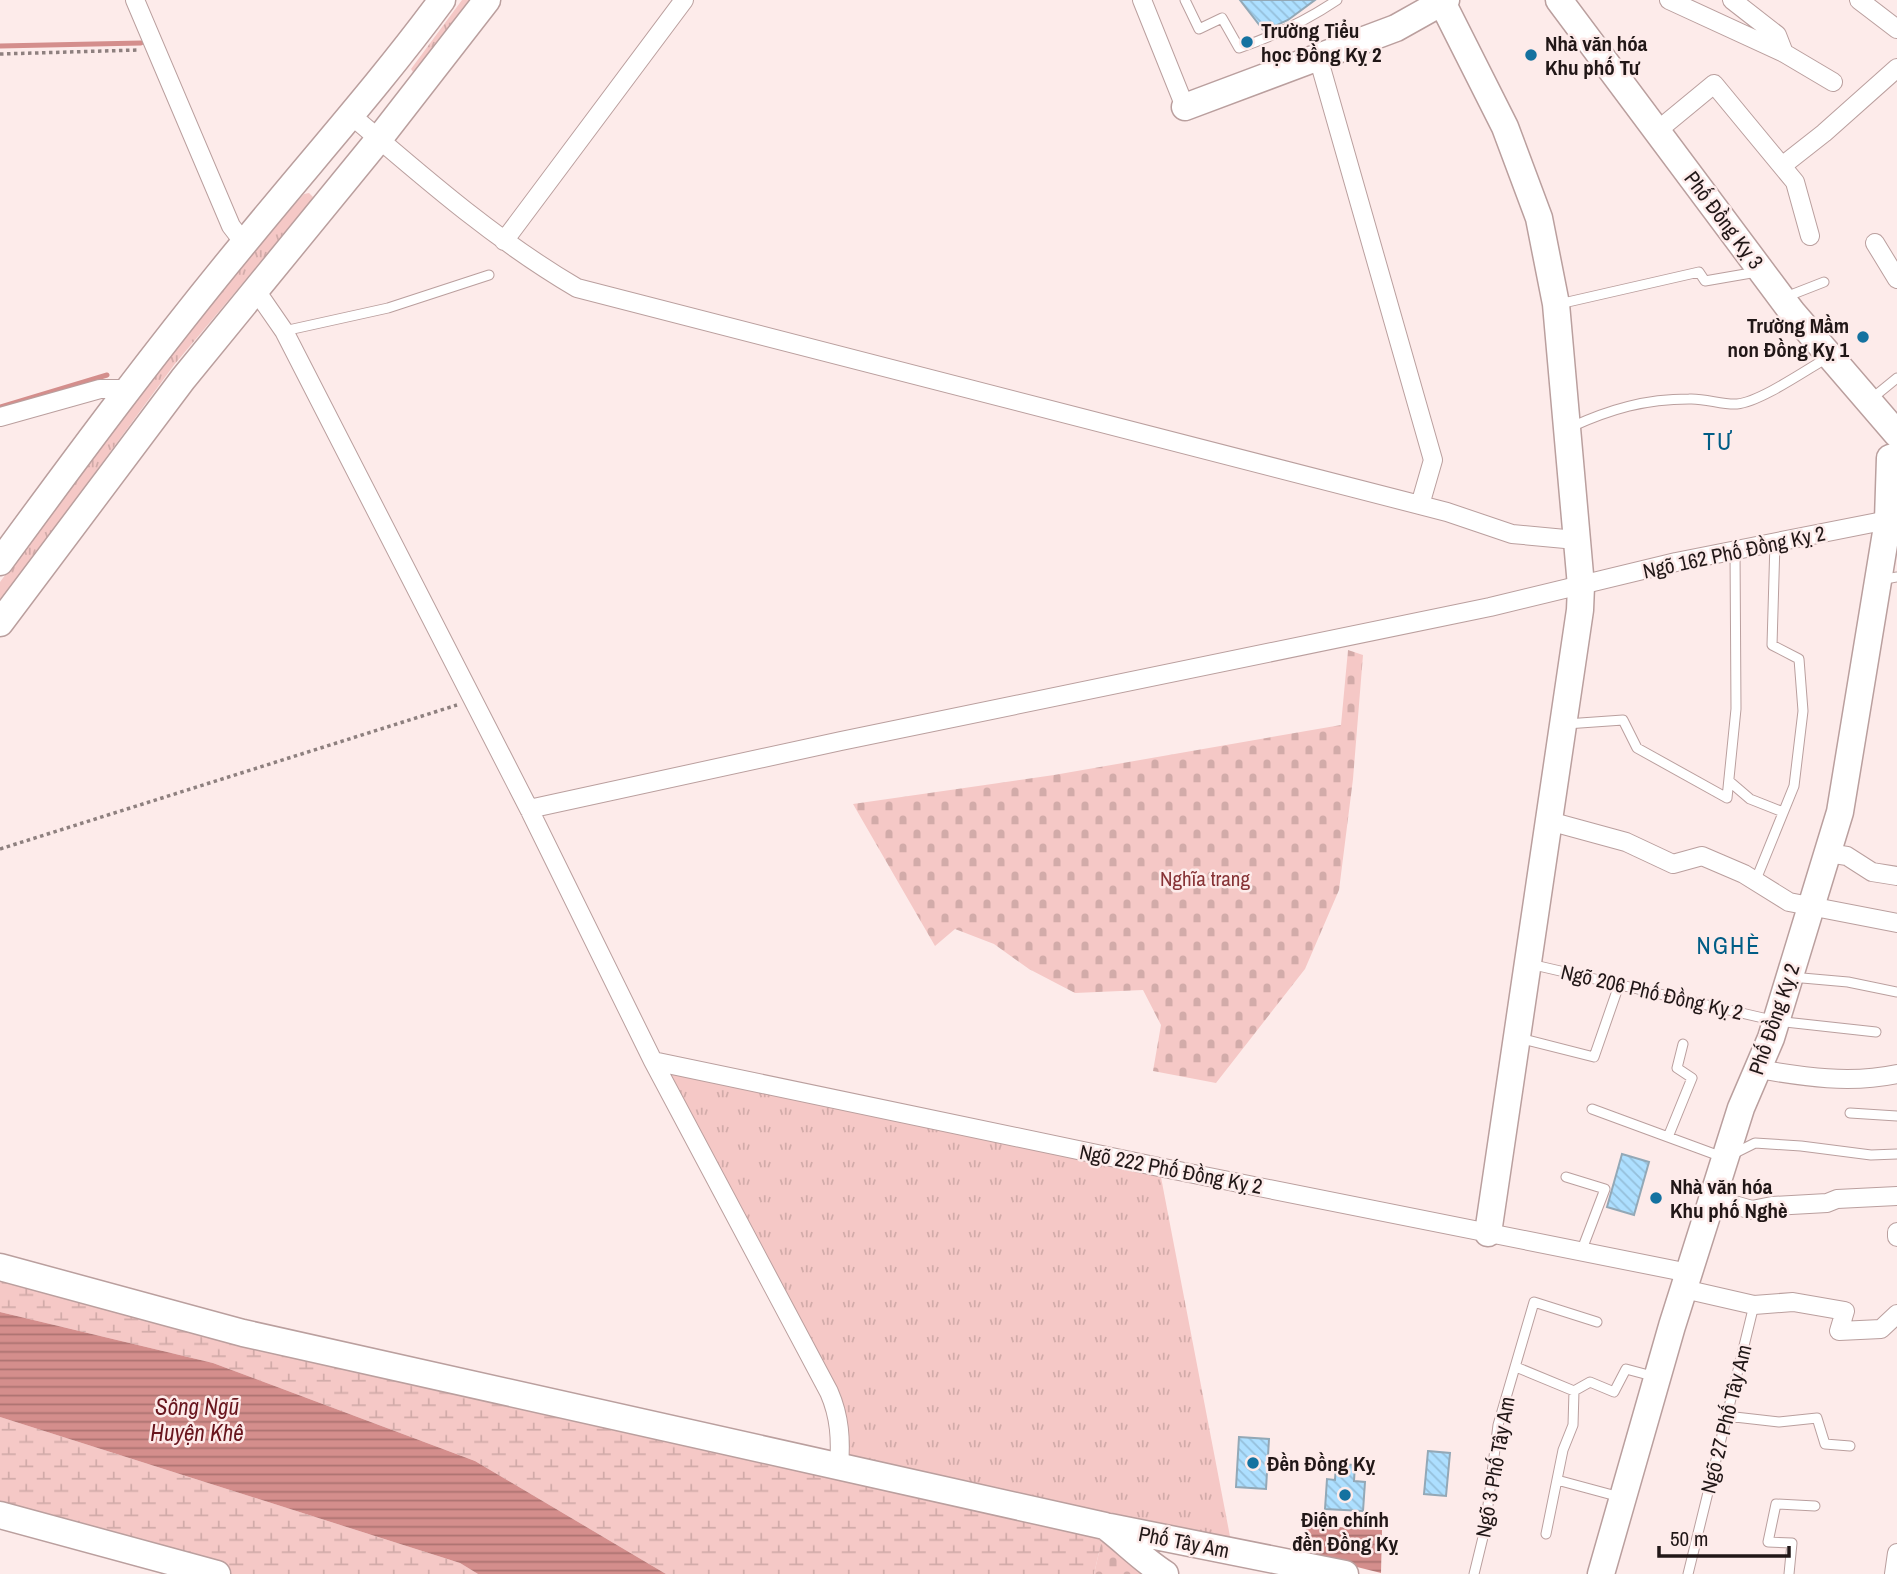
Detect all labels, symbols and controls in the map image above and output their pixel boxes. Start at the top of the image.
place label: Trường Tiểu học Đồng Kỵ 2 [1261,16,1382,69]
place label: Nhà văn hóa Khu phố Tư [1545,29,1648,82]
marker: Trường Tiểu học Đồng Kỵ 2 [1239,34,1255,50]
marker: Nhà văn hóa Khu phố Tư [1523,47,1539,63]
street label: Phố Đồng Kỵ 3 [1678,165,1770,275]
place label: Trường Mầm non Đồng Kỵ 1 [1727,311,1849,364]
marker: Trường Mầm non Đồng Kỵ 1 [1855,329,1871,345]
district label: TƯ [1703,425,1733,457]
street label: Ngõ 162 Phố Đồng Kỵ 2 [1640,519,1828,585]
park label: Nghĩa trang [1160,864,1250,893]
district label: NGHÈ [1697,929,1761,961]
street label: Ngõ 206 Phố Đồng Kỵ 2 [1558,957,1746,1027]
street label: Phố Đồng Kỵ 2 [1741,960,1807,1078]
street label: Ngõ 222 Phố Đồng Kỵ 2 [1077,1137,1265,1201]
place label: Nhà văn hóa Khu phố Nghè [1670,1172,1788,1225]
marker: Nhà văn hóa Khu phố Nghè [1648,1190,1664,1206]
street label: Ngõ 27 Phố Tây Am [1694,1342,1758,1496]
water label: Sông Ngũ Huyện Khê [150,1391,244,1448]
street label: Ngõ 3 Phố Tây Am [1468,1394,1522,1540]
place label: Đền Đồng Kỵ [1267,1449,1376,1478]
marker: Đền Đồng Kỵ [1245,1455,1261,1471]
marker: Điện chính đền Đồng Kỵ [1337,1487,1353,1503]
place label: Điện chính đền Đồng Kỵ [1292,1505,1399,1558]
scale bar [1659,1514,1788,1558]
street label: Phố Tây Am [1136,1519,1232,1565]
text: 50 m [1670,1524,1708,1553]

